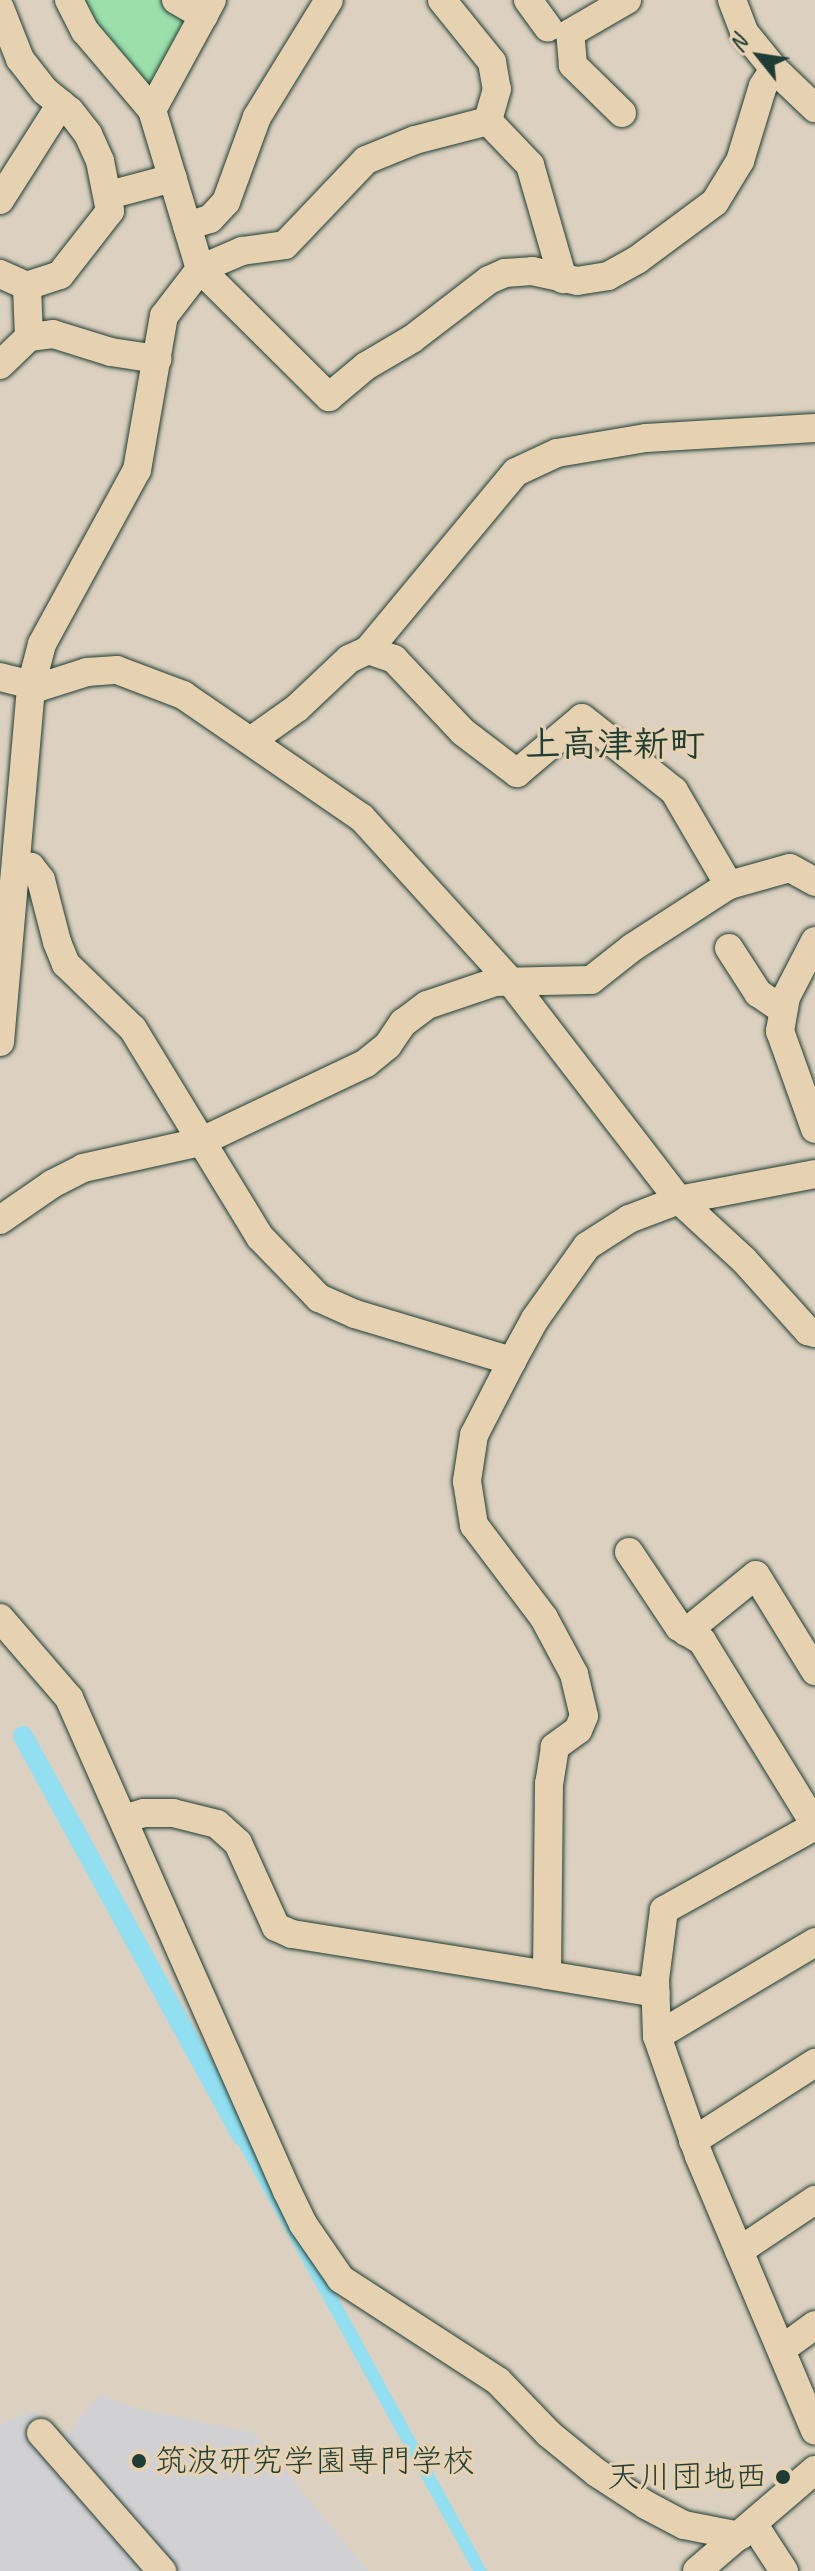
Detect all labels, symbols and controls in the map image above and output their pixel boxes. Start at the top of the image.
north arrow [719,16,799,96]
text: N [723,31,754,57]
district label: 上高津新町 [525,723,705,767]
place label: 筑波研究学園専門学校 [155,2442,475,2480]
marker: 筑波研究学園専門学校 [130,2452,148,2470]
place label: 天川団地西 [607,2458,767,2496]
marker: 天川団地西 [774,2468,792,2486]

